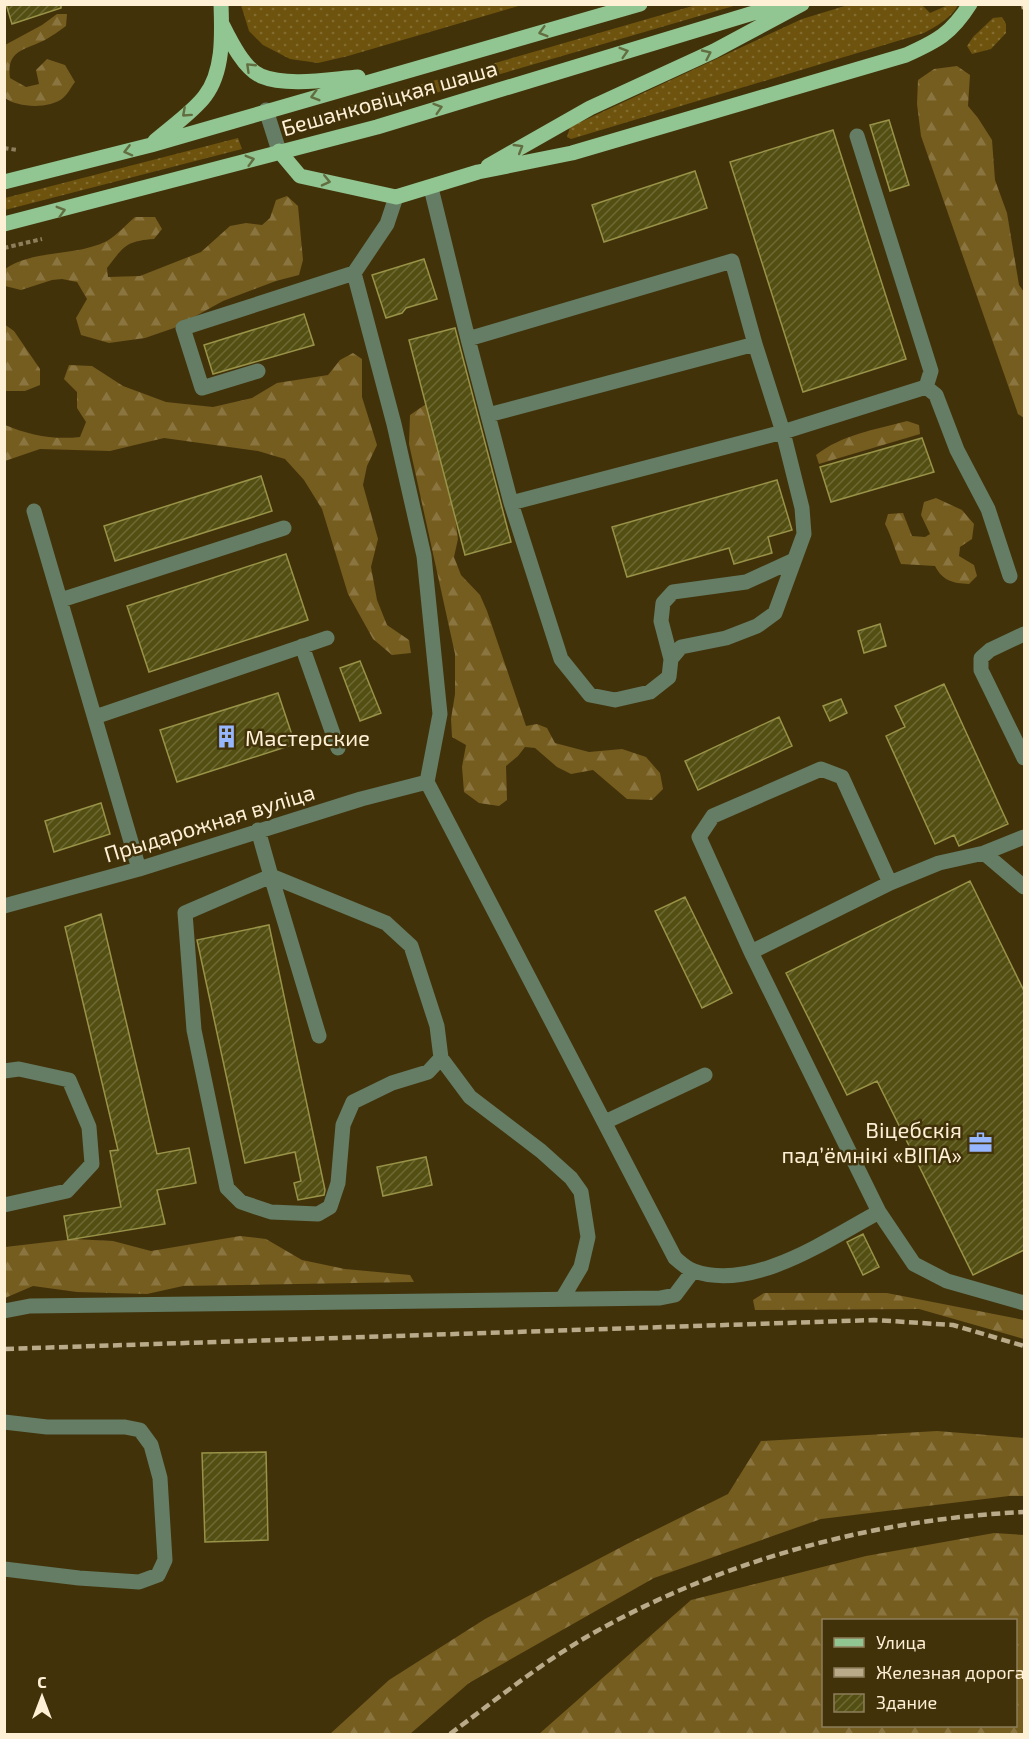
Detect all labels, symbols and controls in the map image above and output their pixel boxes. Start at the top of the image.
one-way arrow [538,25,549,37]
one-way arrow [618,47,629,59]
one-way arrow [700,50,711,62]
street label: Бешанковіцкая шаша [278,54,500,140]
one-way arrow [247,63,258,74]
one-way arrow [310,89,321,101]
one-way arrow [432,103,443,116]
one-way arrow [182,106,193,117]
one-way arrow [123,144,134,156]
one-way arrow [513,144,523,156]
one-way arrow [244,155,255,167]
one-way arrow [320,174,330,187]
one-way arrow [56,205,66,218]
building icon: Мастерские [214,724,240,750]
place label: Мастерские [245,724,370,750]
street label: Прыдарожная вуліца [100,778,318,867]
place label: Віцебскія падʼёмнікі «ВІПА» [782,1116,962,1167]
office icon: Віцебскія падʼёмнікі «ВІПА» [967,1129,993,1155]
legend [822,1619,1017,1727]
text: Улица [876,1631,926,1653]
text: Железная дорога [876,1661,1025,1683]
north arrow [12,1667,72,1727]
text: С [37,1672,47,1691]
text: Здание [876,1691,937,1713]

